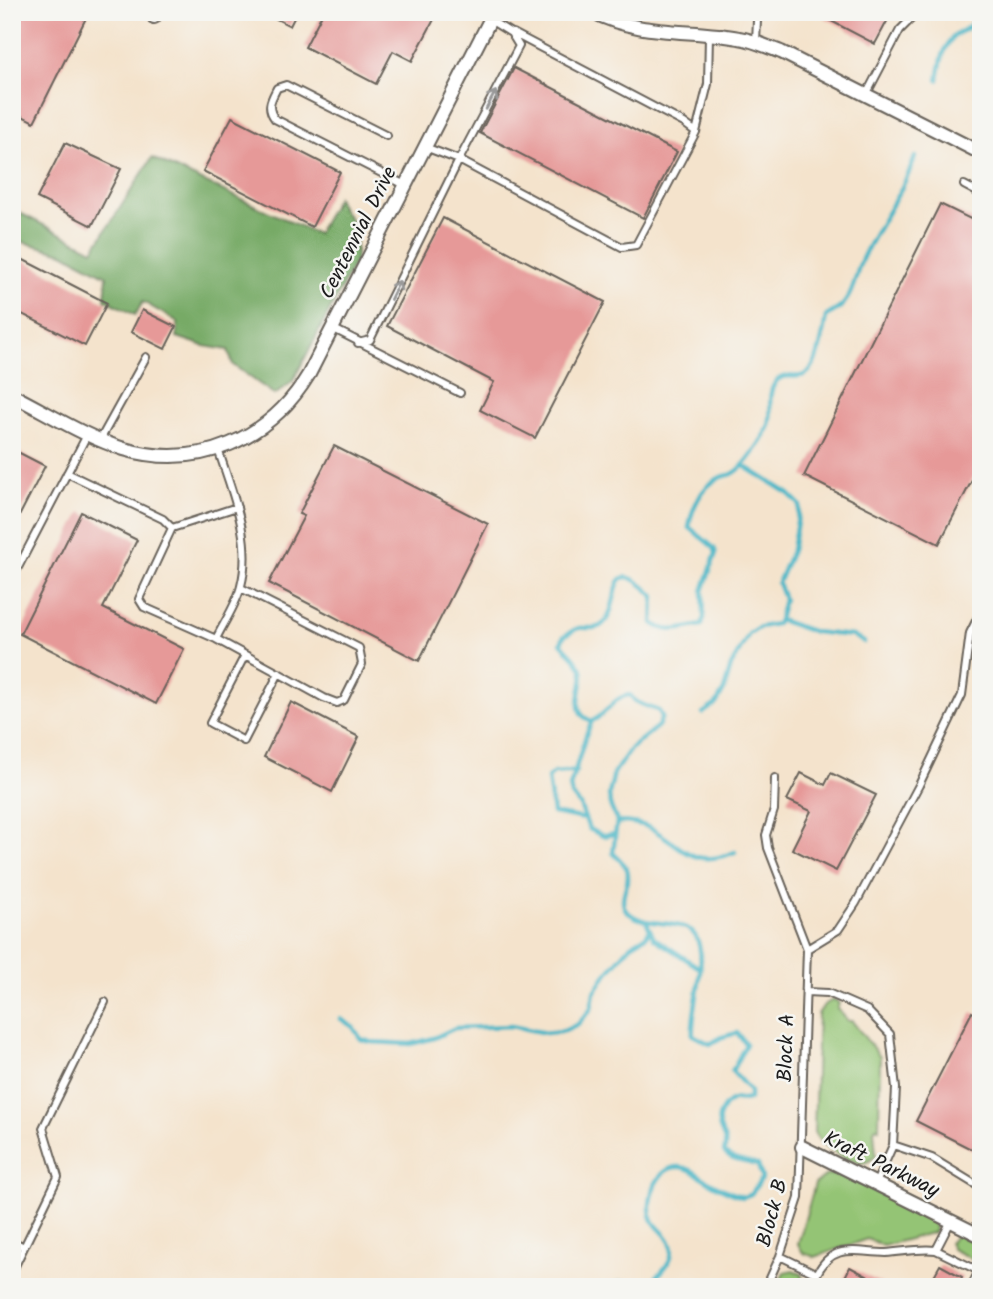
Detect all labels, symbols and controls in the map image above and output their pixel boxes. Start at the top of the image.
one-way arrow [484,90,498,111]
street label: Centennial Drive [311,160,407,305]
one-way arrow [389,280,402,301]
street label: Block A [769,1013,805,1083]
street label: Kraft Parkway [817,1123,945,1207]
street label: Block B [748,1175,798,1251]

